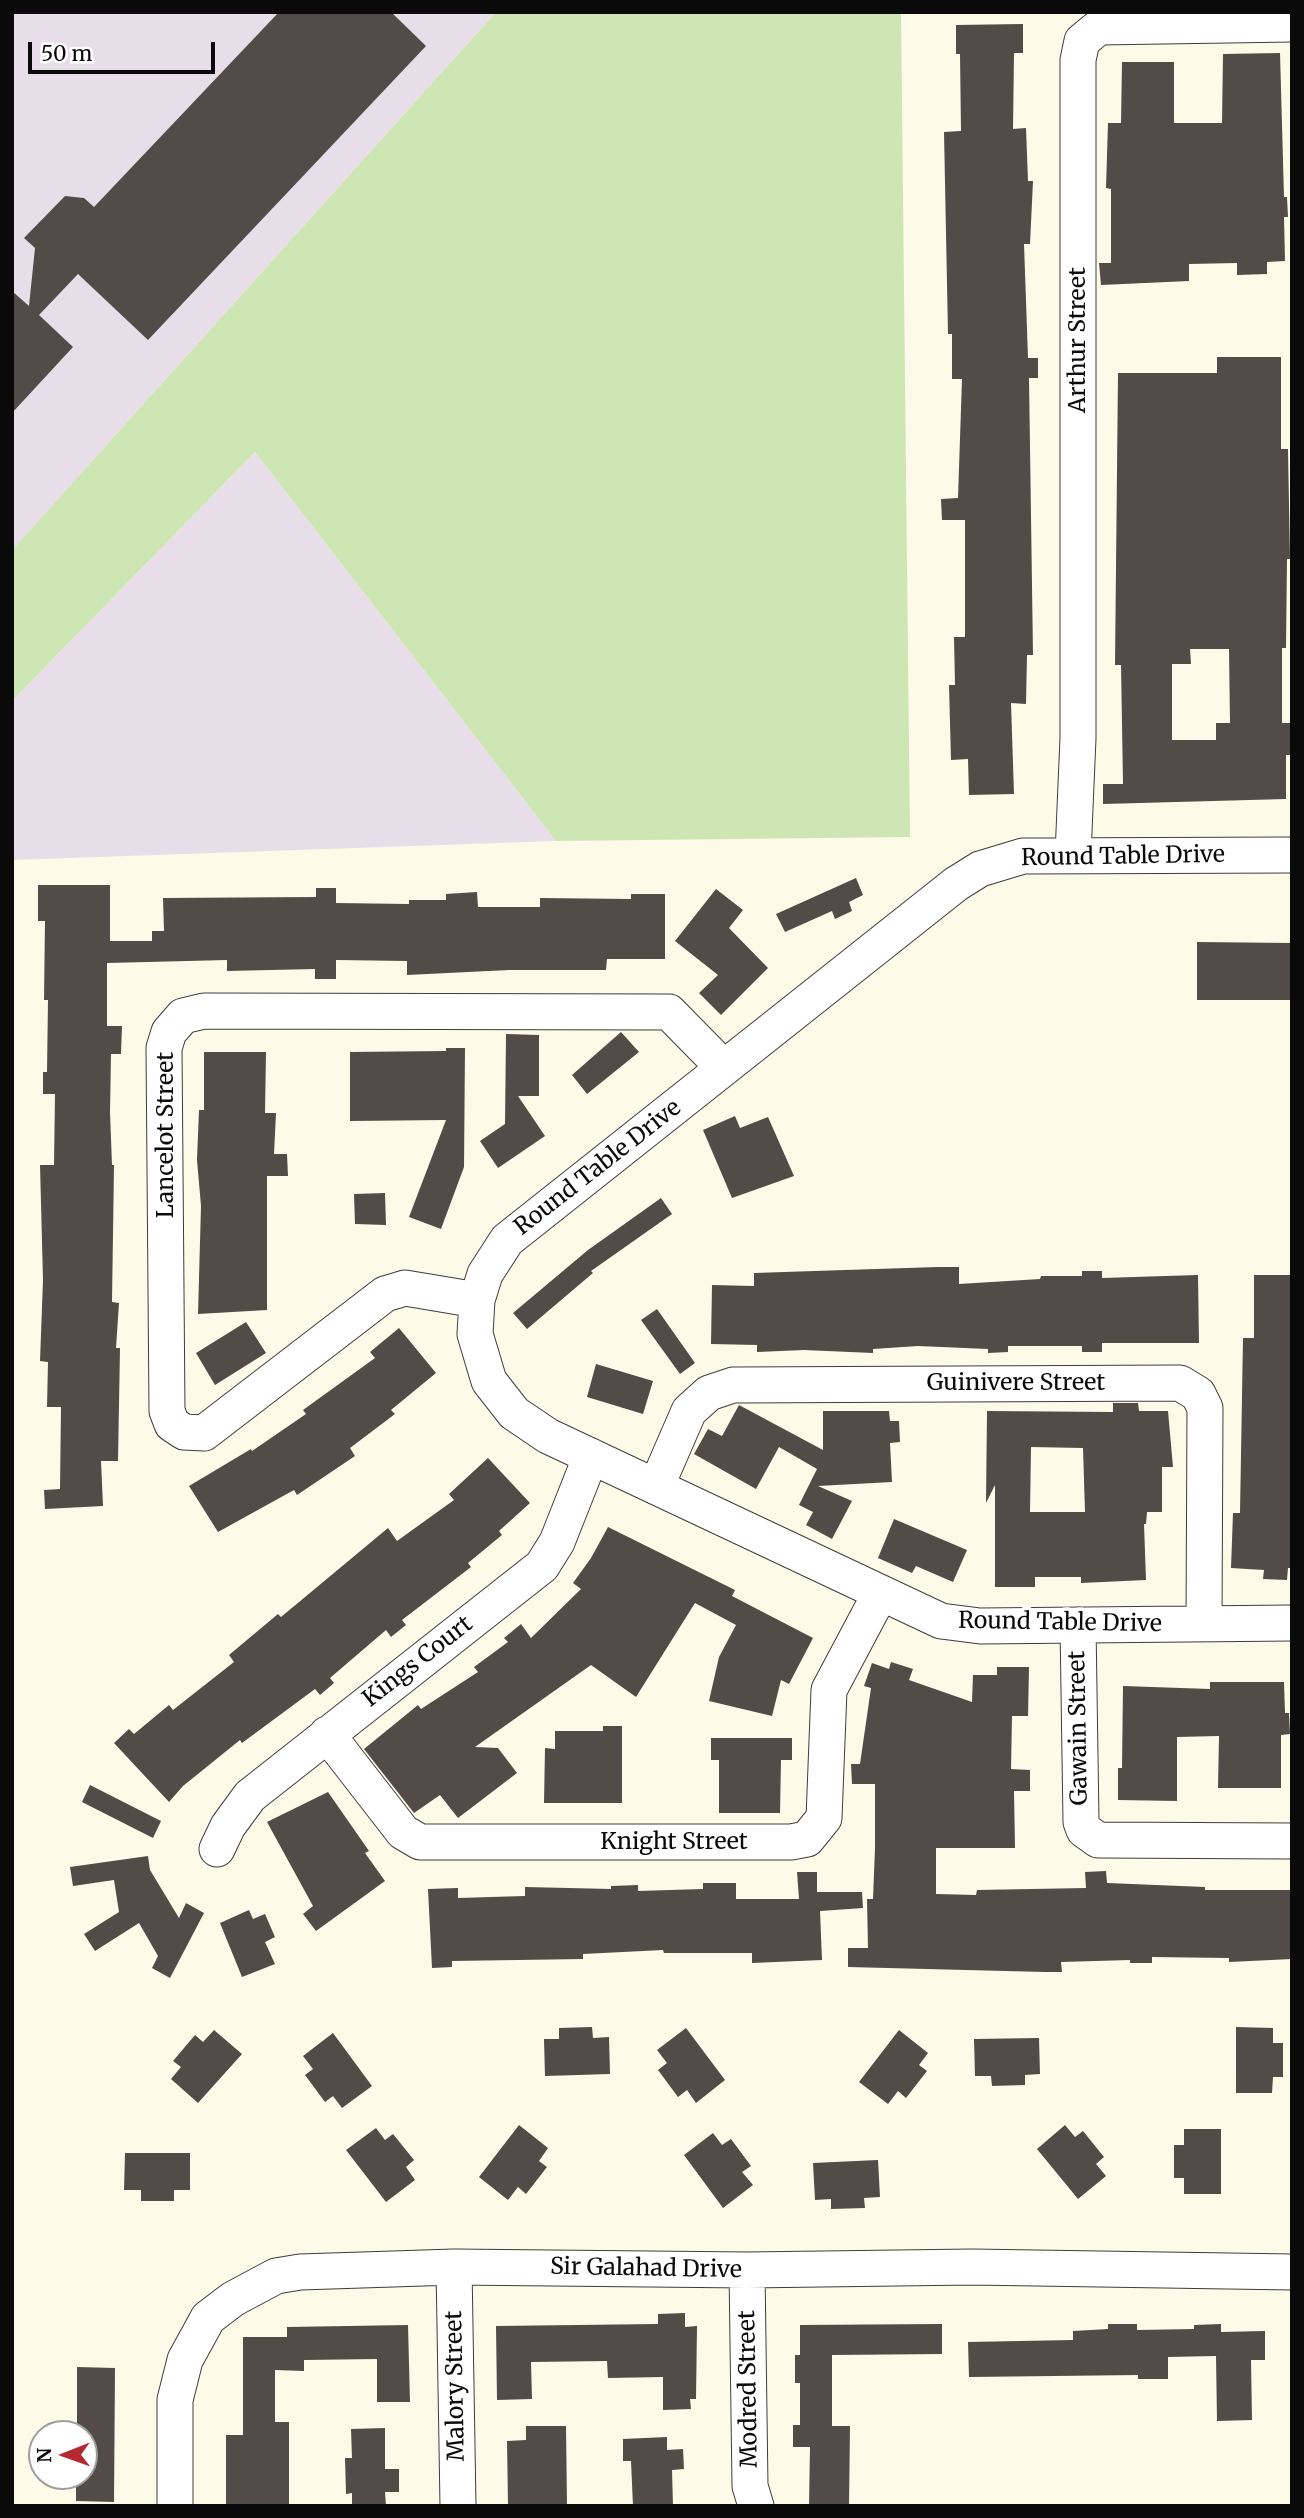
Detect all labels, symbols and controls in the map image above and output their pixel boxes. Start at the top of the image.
scale bar [32,28,219,72]
text: 50 m [41,40,92,67]
street label: Arthur Street [1064,267,1092,413]
street label: Round Table Drive [1021,841,1225,873]
street label: Lancelot Street [152,1052,180,1218]
street label: Round Table Drive [509,1094,687,1242]
street label: Guinivere Street [927,1369,1105,1397]
street label: Round Table Drive [958,1607,1162,1639]
street label: Kings Court [358,1611,478,1713]
street label: Gawain Street [1064,1651,1094,1805]
street label: Knight Street [600,1828,748,1856]
street label: Sir Galahad Drive [550,2254,742,2284]
street label: Malory Street [441,2310,471,2462]
street label: Modred Street [734,2310,764,2468]
north arrow [28,2420,98,2490]
text: N [32,2448,56,2463]

